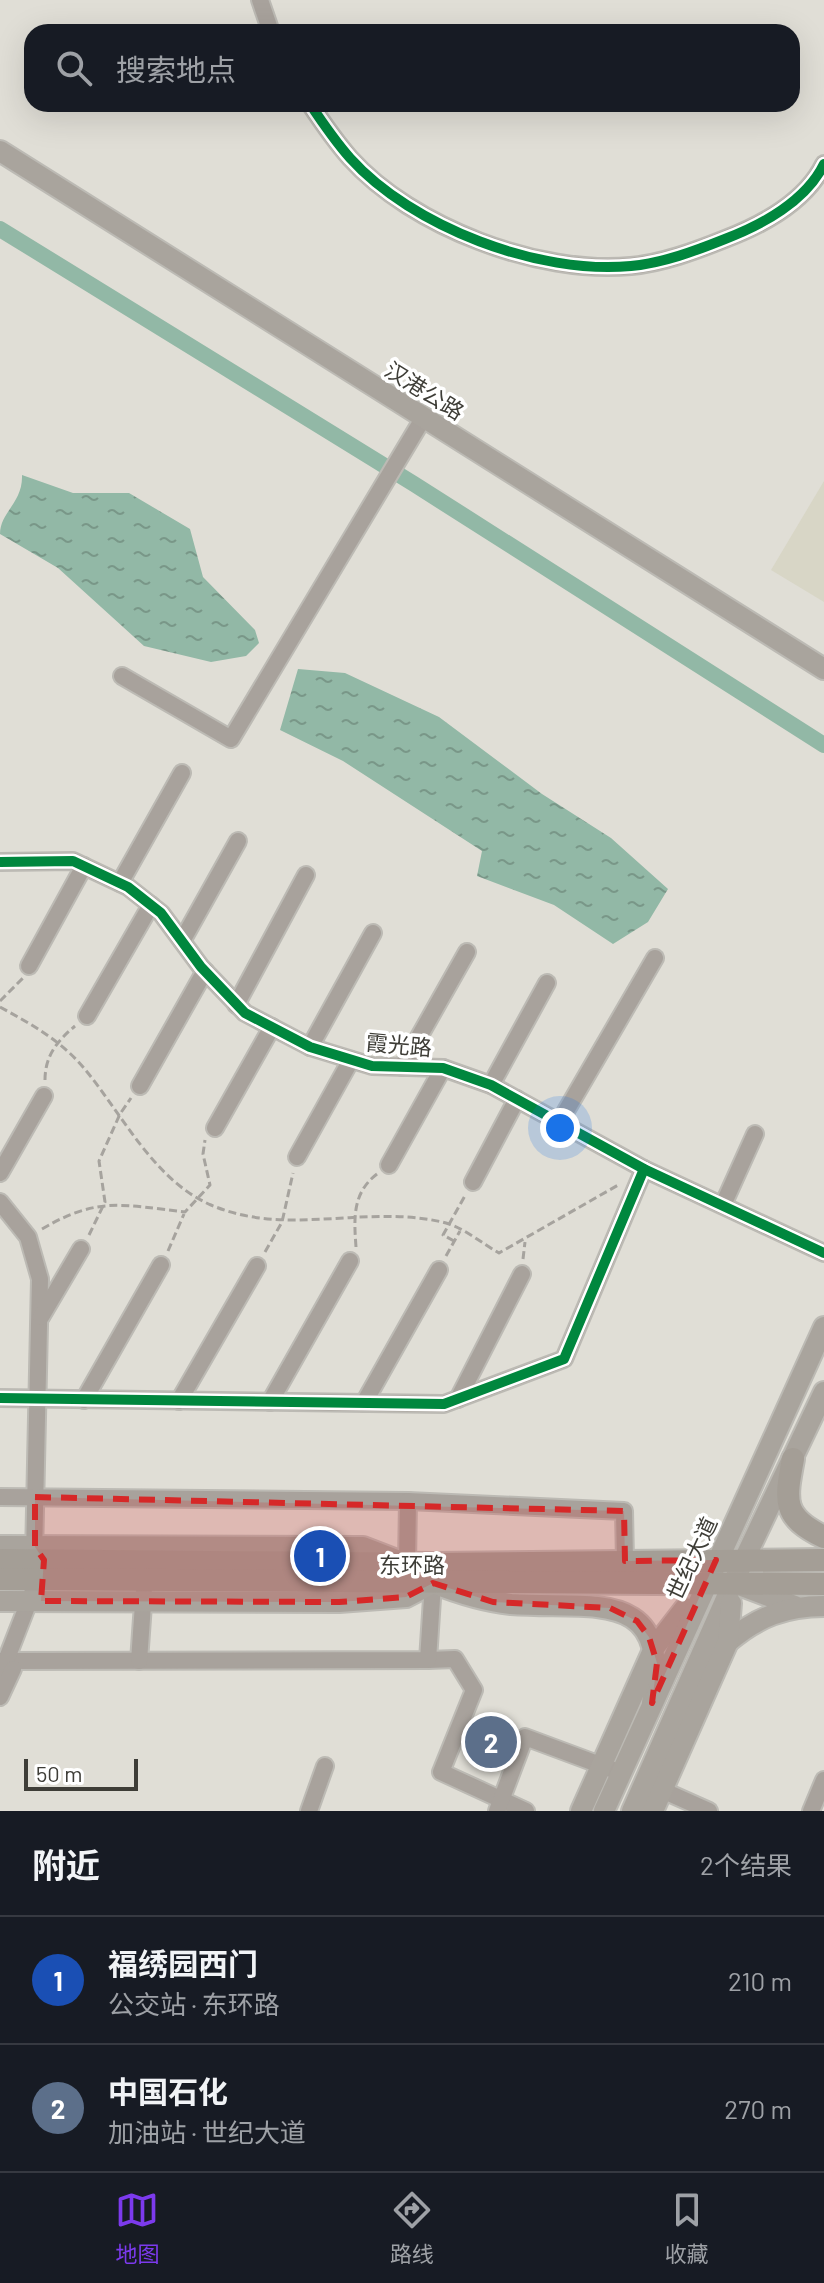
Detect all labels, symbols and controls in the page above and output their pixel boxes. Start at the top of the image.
search box [24,24,800,112]
icon: search [52,46,96,90]
text: 搜索地点 [116,51,236,87]
street label: 汉港公路 [381,356,469,424]
street label: 霞光路 [365,1028,433,1060]
your location [540,1108,580,1148]
street label: 世纪大道 [661,1513,721,1603]
pin: 1 [294,1526,346,1586]
street label: 东环路 [379,1551,445,1577]
pin: 2 [465,1712,517,1772]
scale bar [24,1755,138,1791]
text: 50 m [36,1760,82,1786]
text: 附近 [32,1844,100,1885]
text: 2个结果 [700,1849,792,1880]
text: 福绣园西门 [108,1945,258,1981]
text: 1 [53,1965,63,1996]
text: 210 m [728,1965,792,1996]
text: 公交站 · 东环路 [108,1988,280,2019]
text: 中国石化 [108,2073,228,2109]
text: 2 [51,2093,65,2124]
text: 270 m [724,2093,792,2124]
text: 加油站 · 世纪大道 [108,2116,306,2147]
tab: 地图 [115,2188,159,2268]
tab: 路线 [390,2188,434,2268]
tab: 收藏 [665,2188,709,2268]

